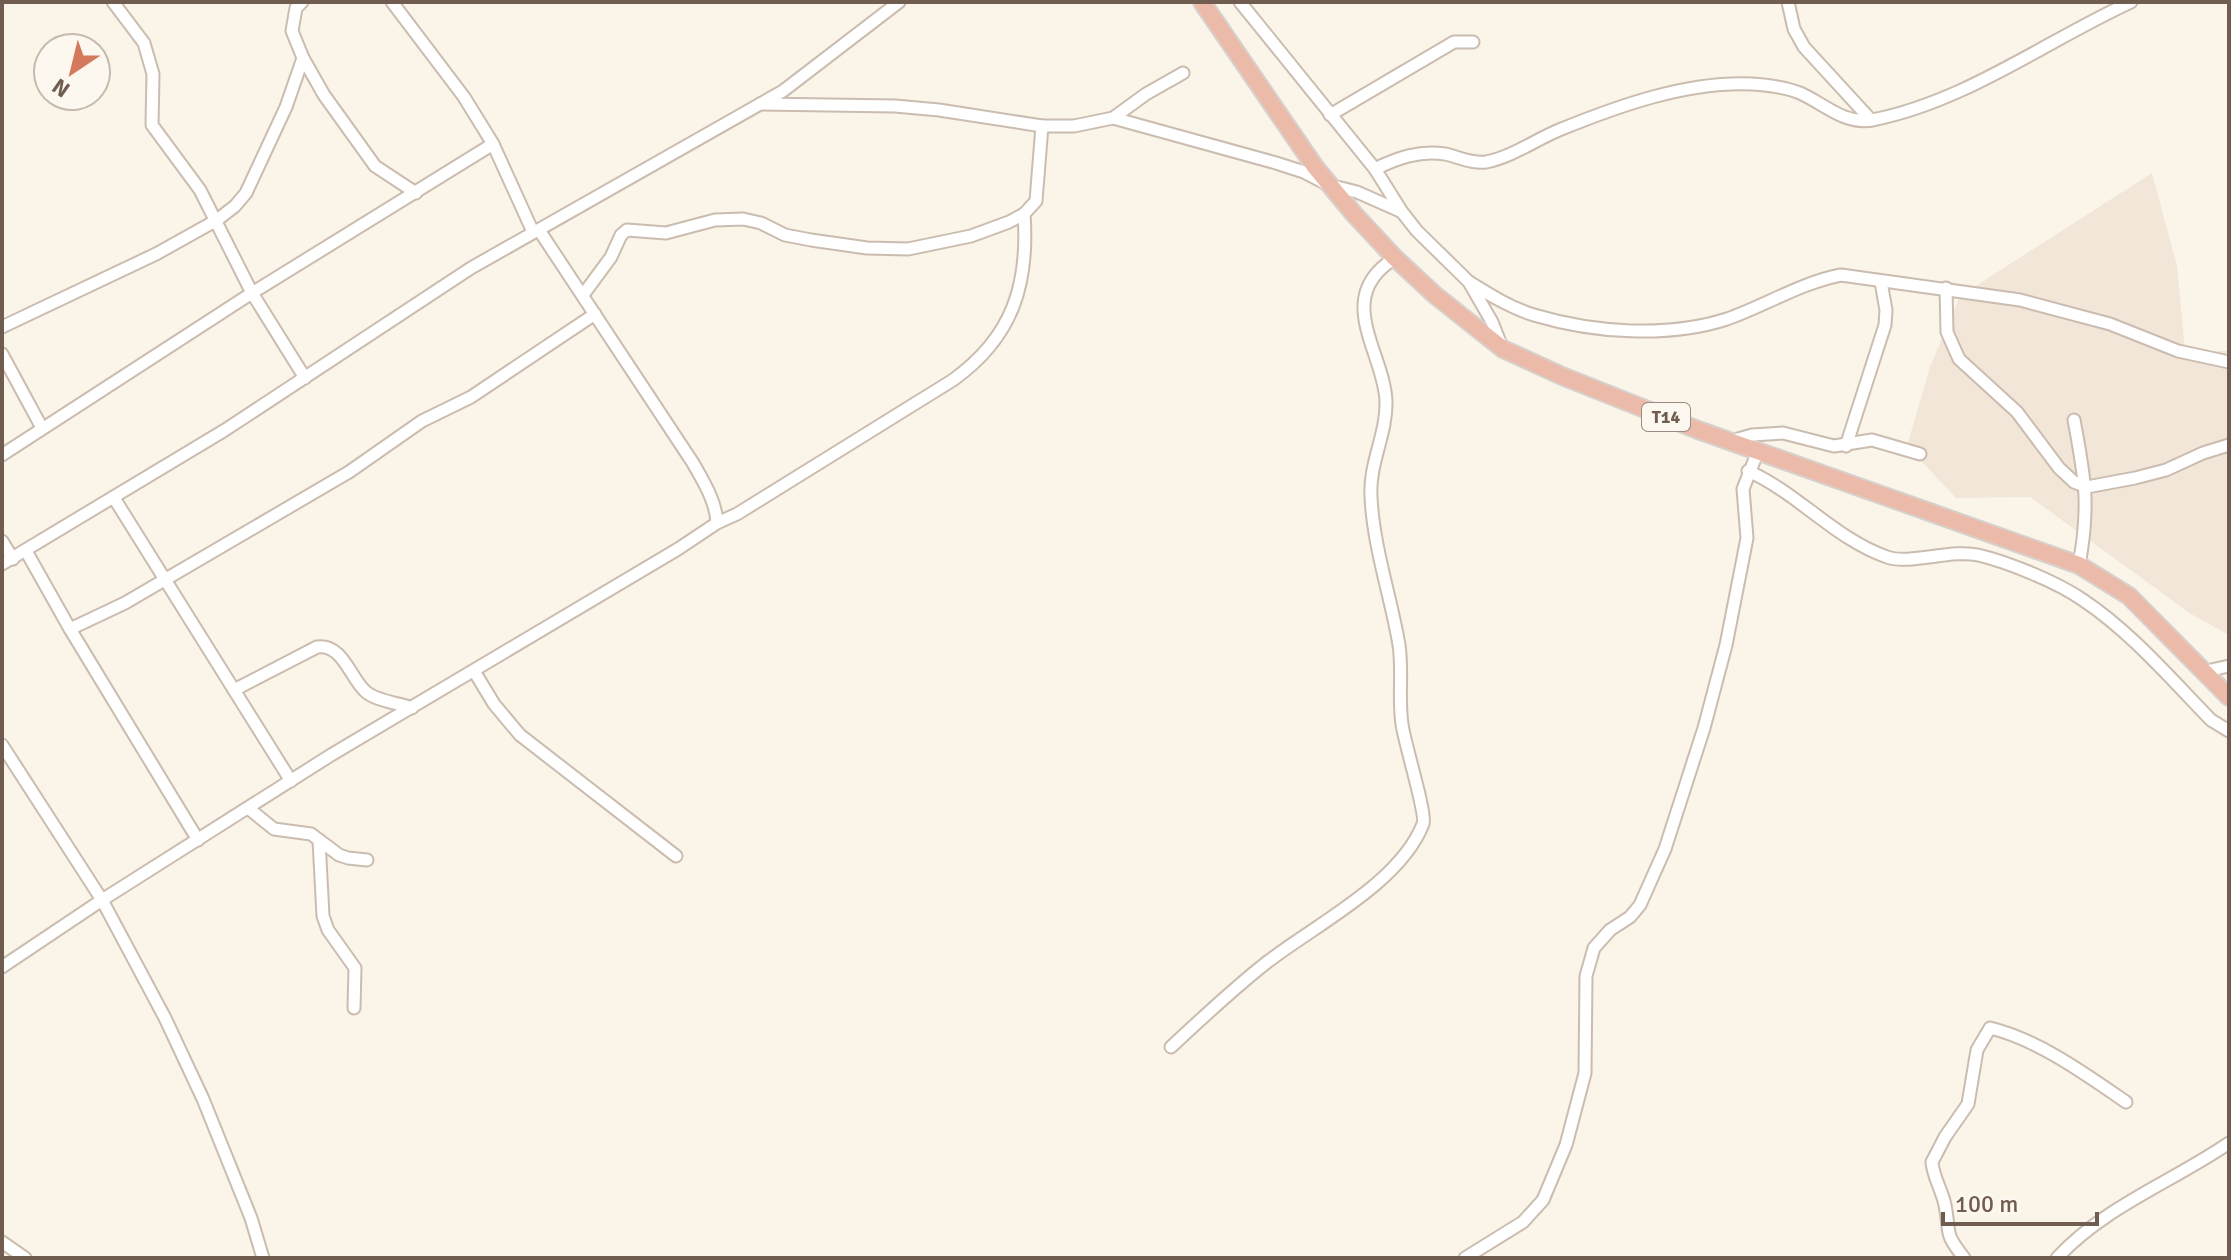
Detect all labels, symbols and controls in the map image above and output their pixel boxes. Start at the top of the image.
north arrow [32,32,112,112]
text: N [47,73,75,103]
road number: T14 [1642,403,1690,431]
scale bar [1943,1176,2097,1226]
text: 100 m [1955,1189,2018,1219]

